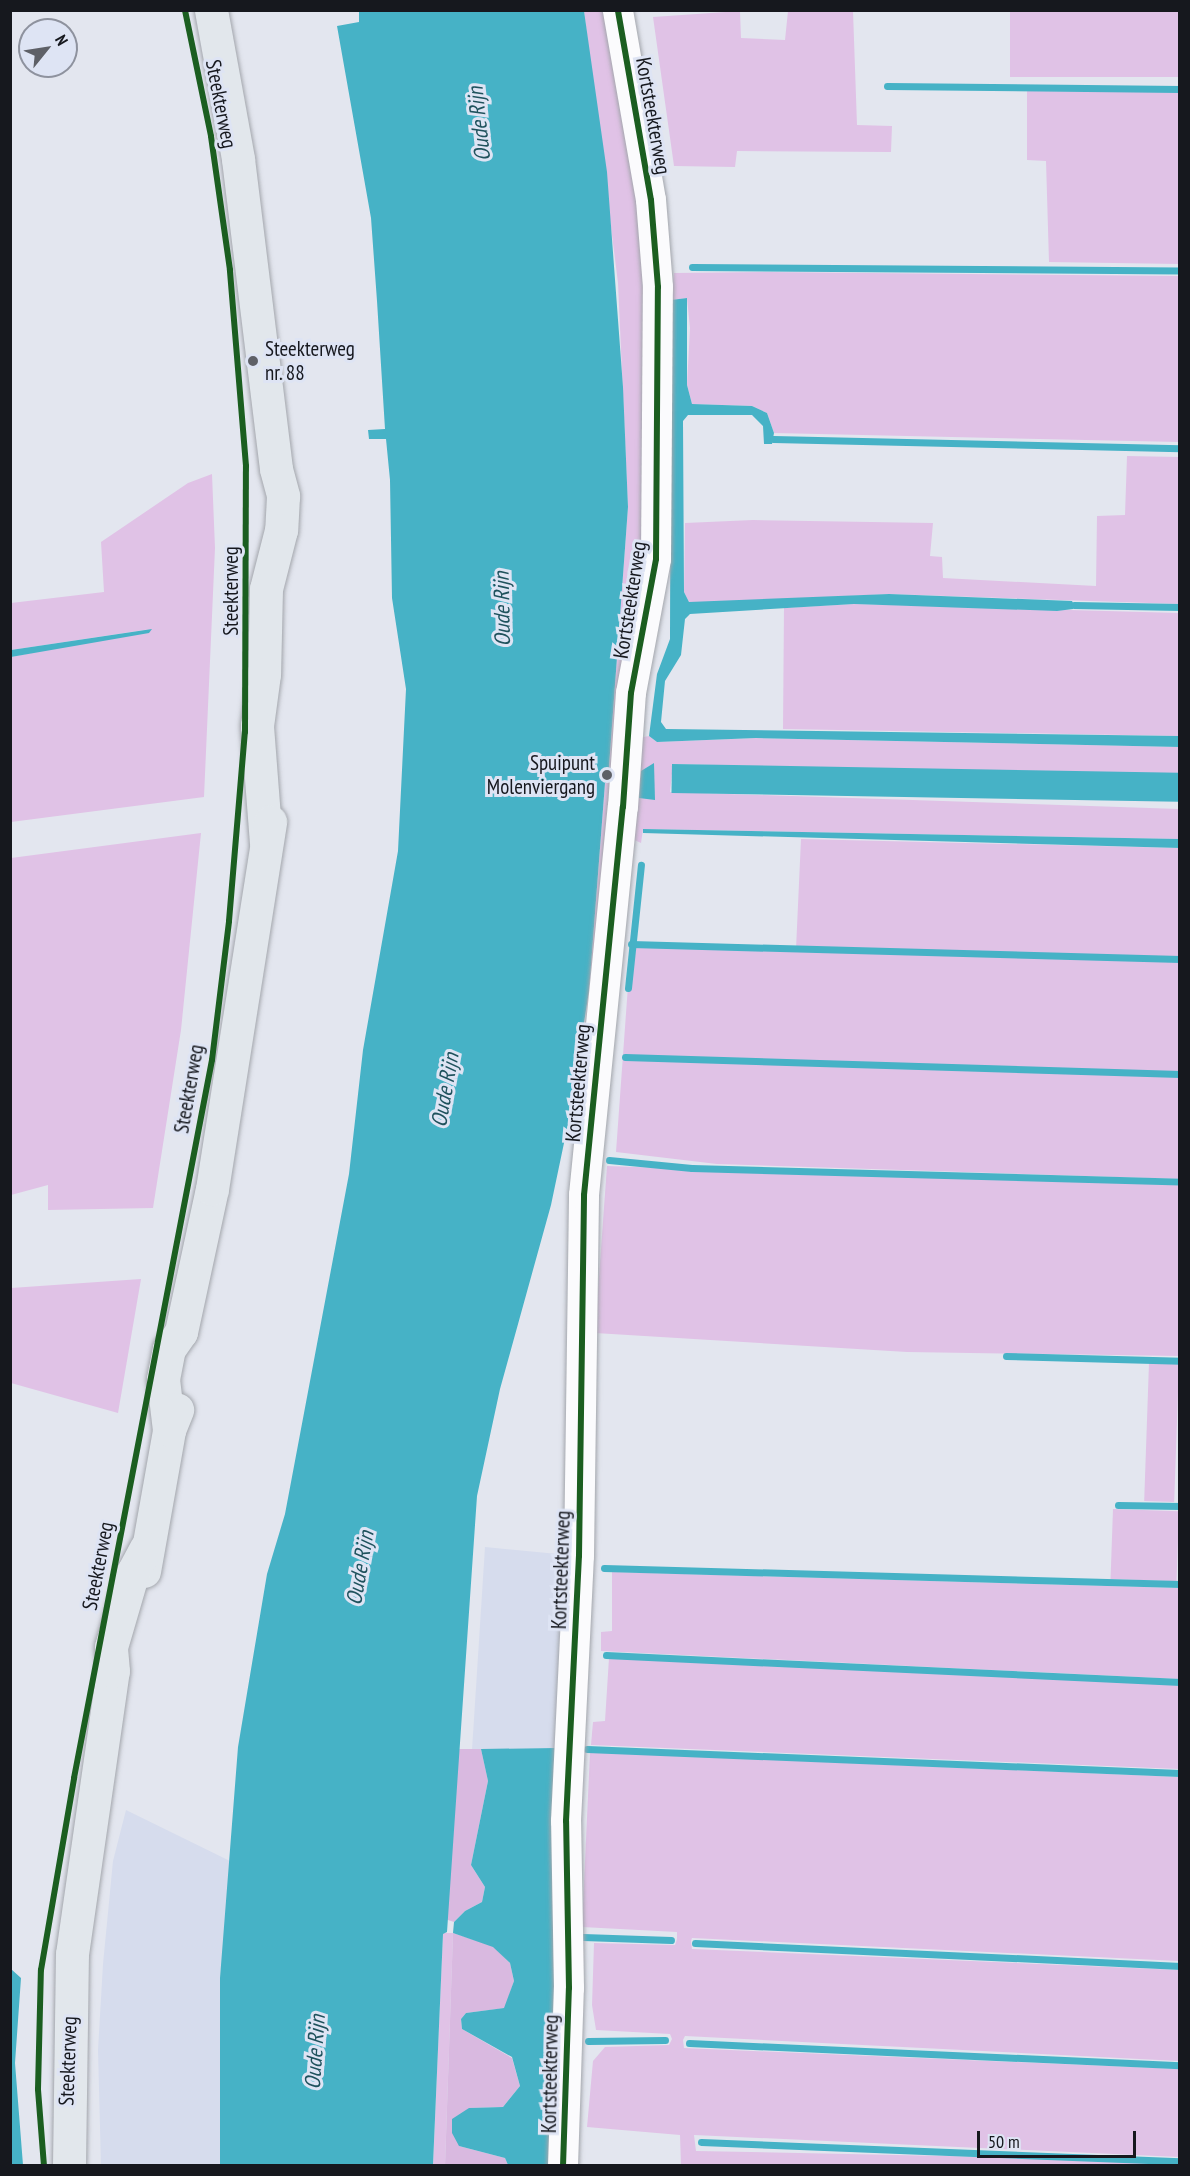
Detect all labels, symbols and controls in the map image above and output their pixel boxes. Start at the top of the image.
north arrow [18,18,78,78]
text: N [51,31,73,49]
street label: Kortsteekterweg [630,55,676,177]
street label: Steekterweg [200,58,242,150]
water label: Oude Rijn [462,86,496,162]
place label: Steekterweg nr. 88 [265,336,355,386]
marker: Steekterweg nr. 88 [246,354,260,368]
street label: Kortsteekterweg [608,540,652,660]
street label: Steekterweg [218,546,244,636]
water label: Oude Rijn [488,571,516,647]
place label: Spuipunt Molenviergang [487,750,595,800]
marker: Spuipunt Molenviergang [600,768,614,782]
street label: Kortsteekterweg [560,1023,596,1143]
street label: Steekterweg [169,1043,209,1135]
water label: Oude Rijn [426,1051,464,1129]
street label: Kortsteekterweg [546,1510,576,1630]
street label: Steekterweg [77,1520,119,1612]
water label: Oude Rijn [341,1529,379,1607]
water label: Oude Rijn [299,2014,331,2090]
street label: Kortsteekterweg [536,2015,564,2133]
street label: Steekterweg [54,2016,82,2106]
scale bar [980,2119,1139,2157]
text: 50 m [988,2130,1020,2153]

